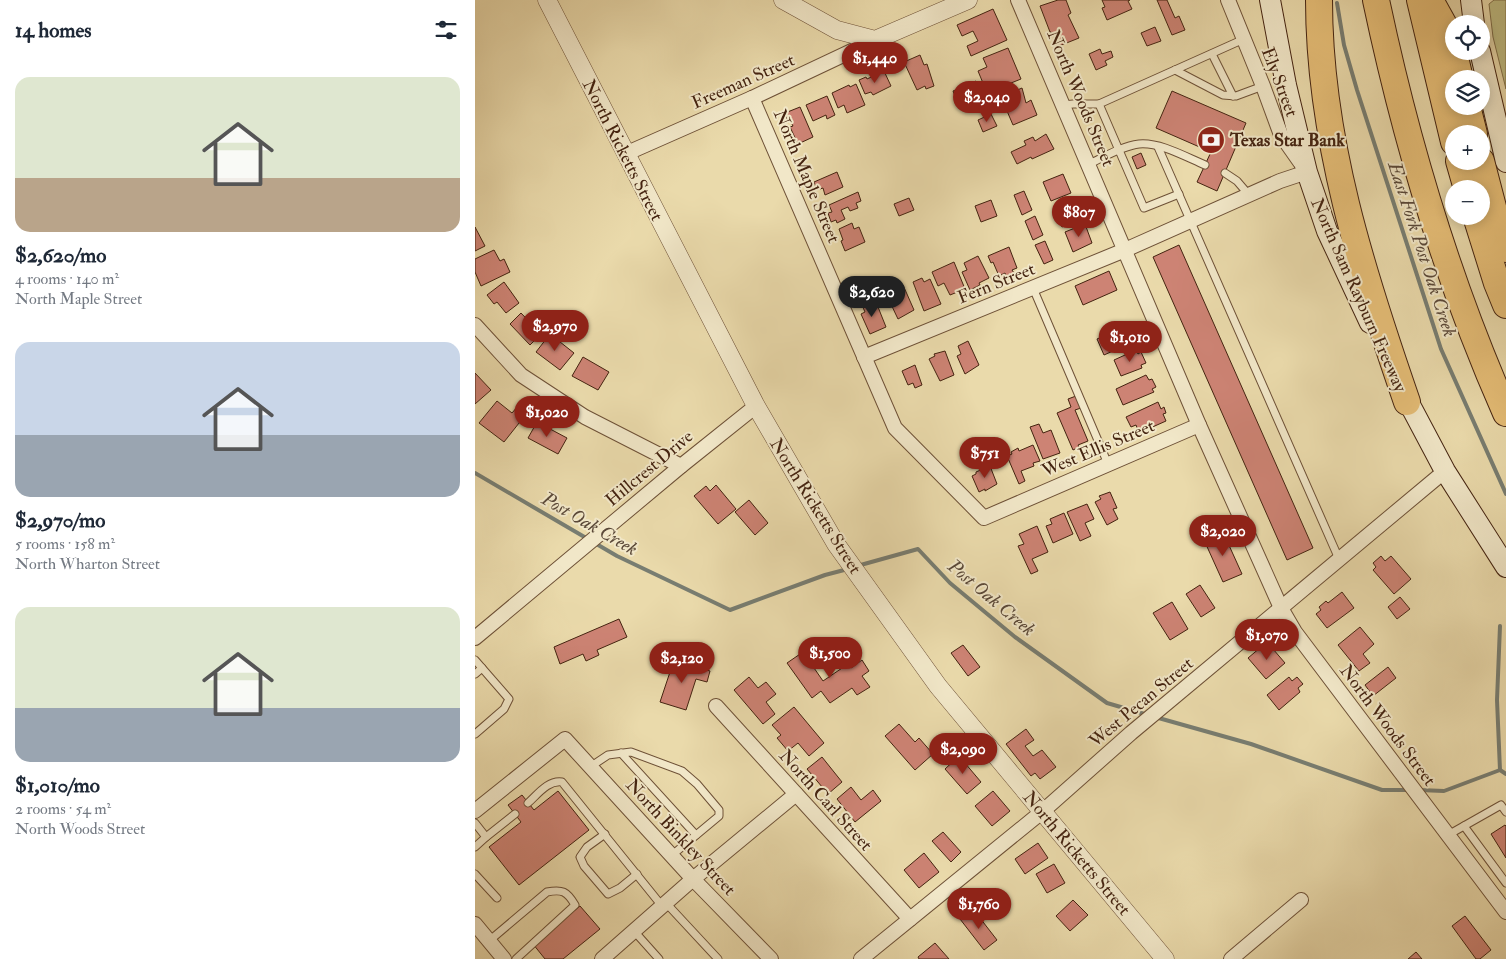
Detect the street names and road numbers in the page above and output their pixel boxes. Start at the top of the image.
street label: North Woods Street [1041,26,1120,170]
street label: Ely Street [1256,44,1303,120]
street label: Freeman Street [688,48,798,114]
street label: North Ricketts Street [577,76,668,225]
street label: North Maple Street [768,106,845,247]
street label: North Sam Rayburn Freeway [1305,195,1412,397]
street label: Fern Street [954,257,1038,309]
street label: West Ellis Street [1037,414,1158,483]
street label: Hillcrest Drive [601,425,698,512]
street label: North Ricketts Street [765,434,867,579]
street label: West Pecan Street [1084,652,1198,753]
street label: North Woods Street [1334,660,1441,791]
street label: North Carl Street [774,745,877,856]
street label: North Binkley Street [620,774,741,901]
street label: North Ricketts Street [1018,786,1136,921]

